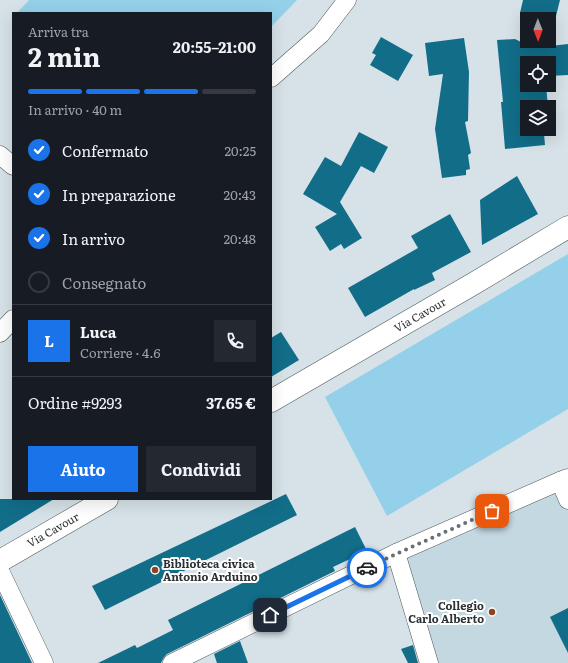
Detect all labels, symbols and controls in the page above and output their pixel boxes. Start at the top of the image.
north arrow [520,12,556,48]
map controls [520,12,556,136]
text: Arriva tra [28,22,89,41]
text: 20:55–21:00 [173,35,256,58]
text: 2 min [28,36,101,75]
button: locate [520,56,556,92]
text: In arrivo · 40 m [28,100,122,119]
button: layers [520,100,556,136]
icon: check [28,139,50,161]
text: Confermato [62,139,148,162]
text: 20:25 [225,141,256,160]
icon: check [28,183,50,205]
text: In preparazione [62,183,176,206]
text: 20:43 [224,185,256,204]
icon: check [28,227,50,249]
text: In arrivo [62,227,125,250]
text: 20:48 [223,229,256,248]
text: Consegnato [62,271,146,294]
street label: Via Cavour [391,292,449,335]
text: Luca [80,320,116,343]
button: phone [214,320,256,362]
text: L [44,329,54,352]
text: Corriere · 4.6 [80,343,161,362]
text: Ordine #9293 [28,391,122,414]
text: 37.65 € [206,391,256,414]
button: Aiuto [28,446,138,492]
button: Condividi [146,446,256,492]
pin [475,494,509,528]
icon: bag [481,500,503,522]
street label: Via Cavour [24,507,82,550]
courier [347,548,387,588]
place label: Biblioteca civica Antonio Arduino [163,555,258,584]
icon: car [356,557,378,579]
marker: Biblioteca civica Antonio Arduino [150,565,160,575]
place label: Collegio Carlo Alberto [408,597,484,626]
pin [253,598,287,632]
icon: home [259,604,281,626]
marker: Collegio Carlo Alberto [487,607,497,617]

